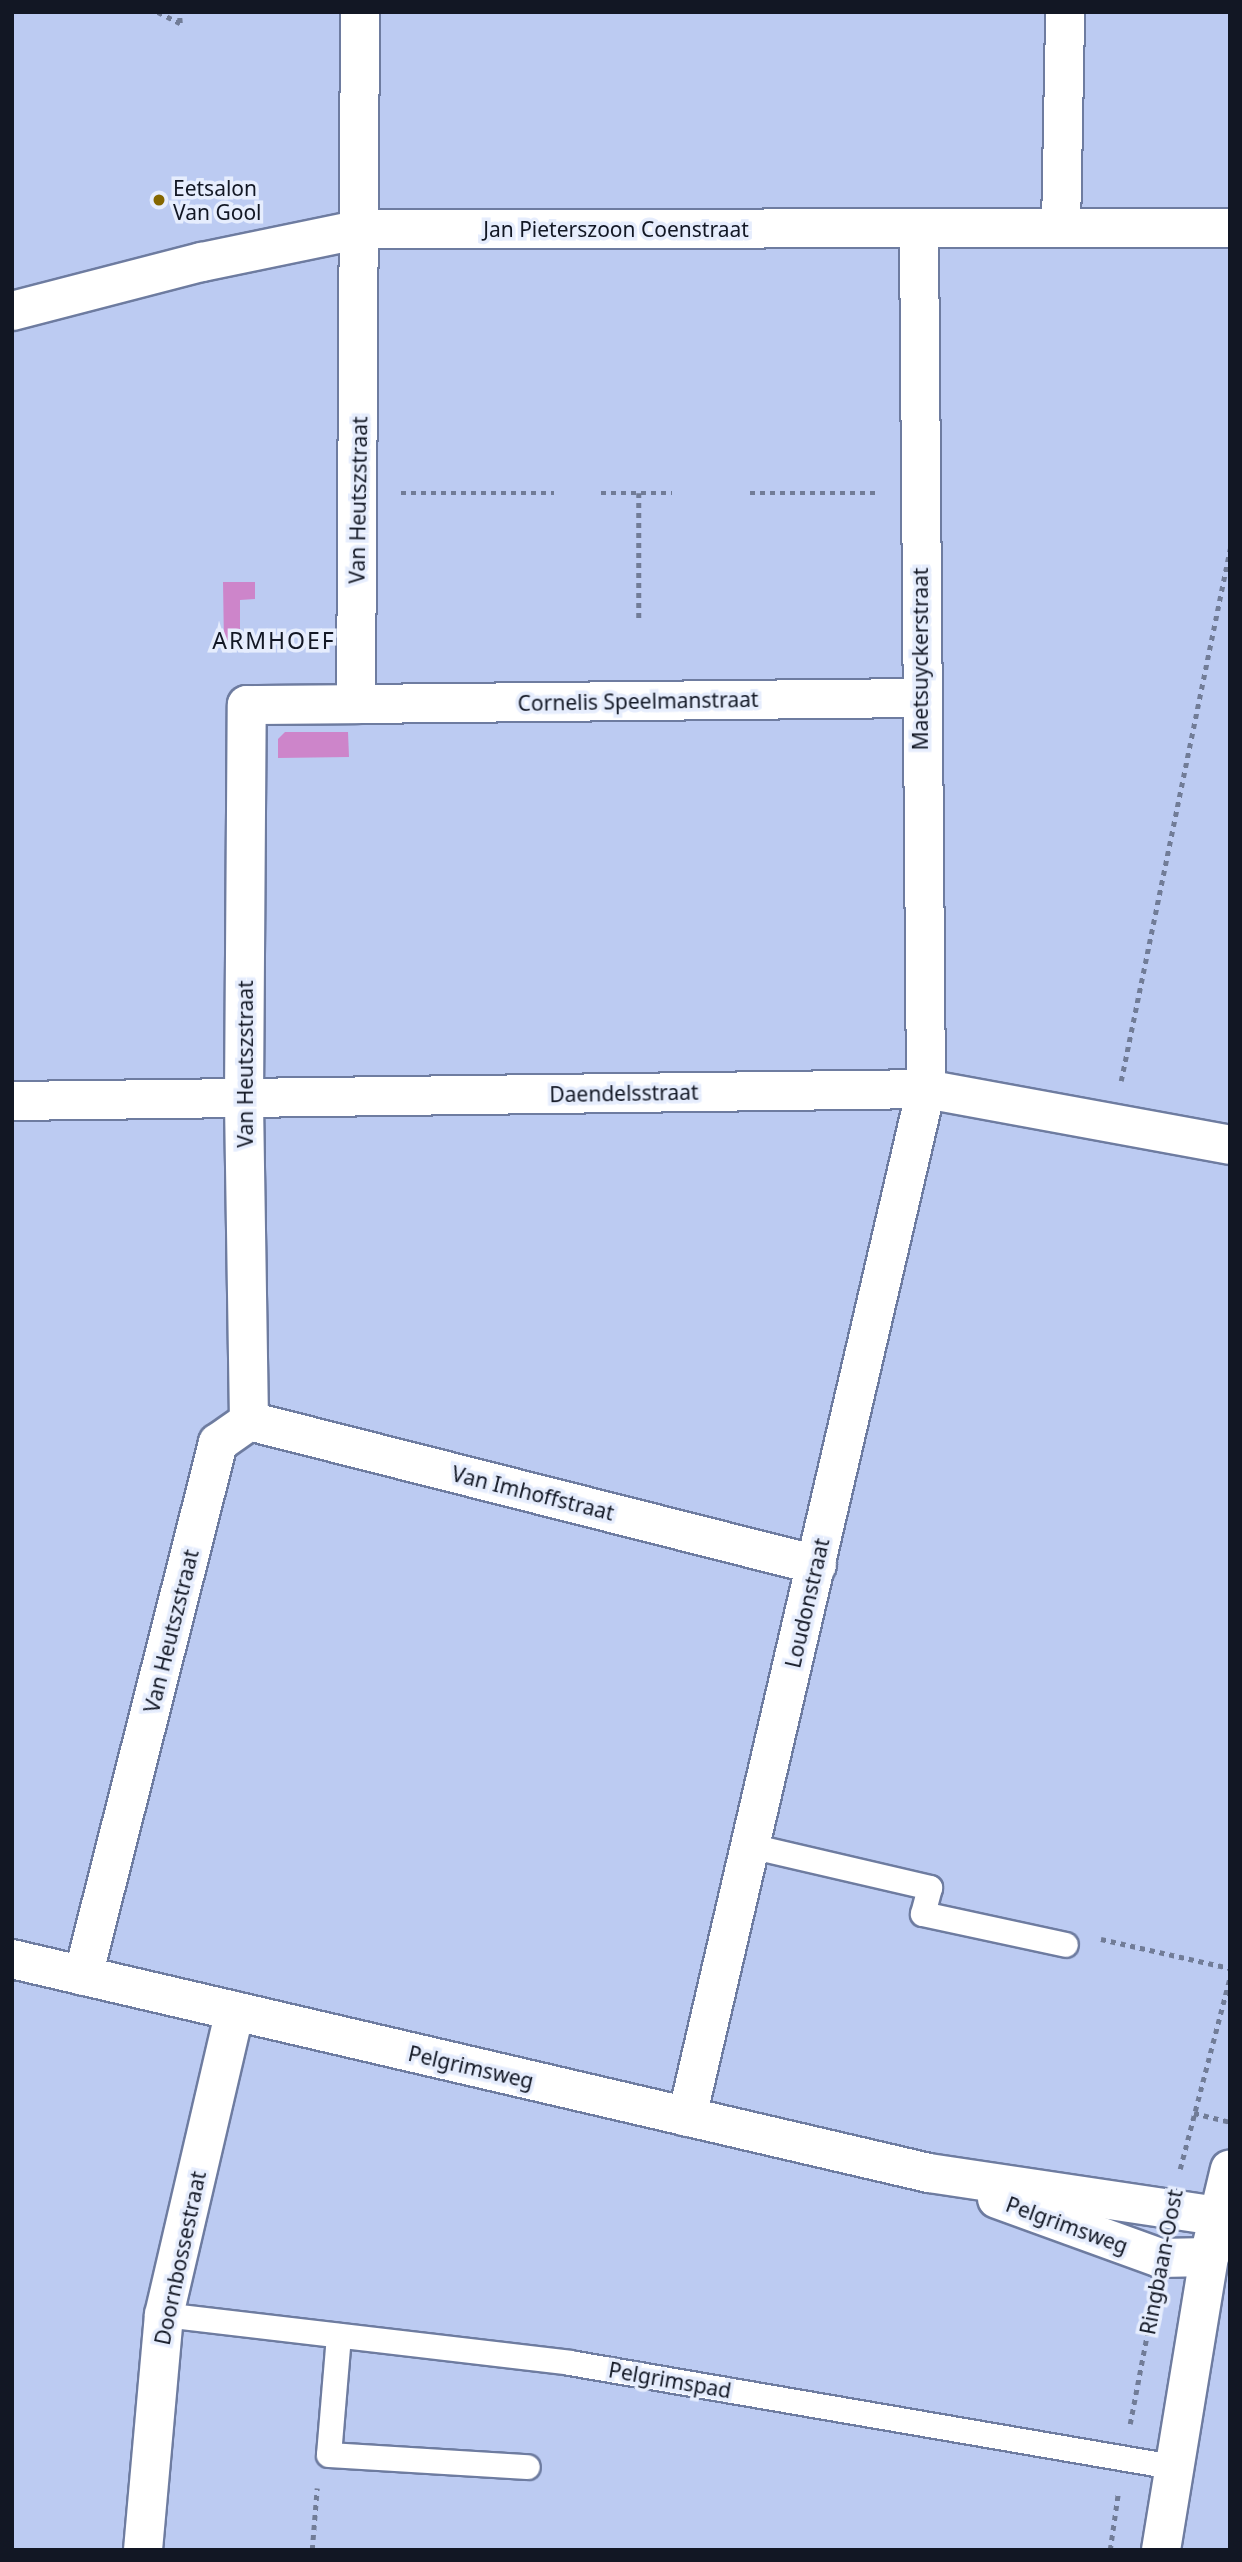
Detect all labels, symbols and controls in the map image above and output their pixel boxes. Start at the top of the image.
place label: Eetsalon Van Gool [173,175,262,225]
marker: Eetsalon Van Gool [151,192,167,208]
street label: Jan Pieterszoon Coenstraat [483,216,749,242]
street label: Van Heutszstraat [344,416,372,584]
street label: Maetsuyckerstraat [907,568,933,750]
district label: ARMHOEF [213,626,335,654]
street label: Cornelis Speelmanstraat [517,686,759,716]
street label: Van Heutszstraat [232,980,258,1148]
street label: Daendelsstraat [549,1079,699,1107]
street label: Van Imhoffstraat [449,1461,617,1525]
street label: Loudonstraat [780,1536,834,1670]
street label: Van Heutszstraat [139,1547,203,1715]
street label: Pelgrimsweg [406,2040,536,2094]
street label: Doornbossestraat [149,2169,211,2347]
street label: Ringbaan-Oost [1135,2187,1187,2337]
street label: Pelgrimsweg [1003,2191,1131,2259]
street label: Pelgrimspad [607,2357,733,2403]

